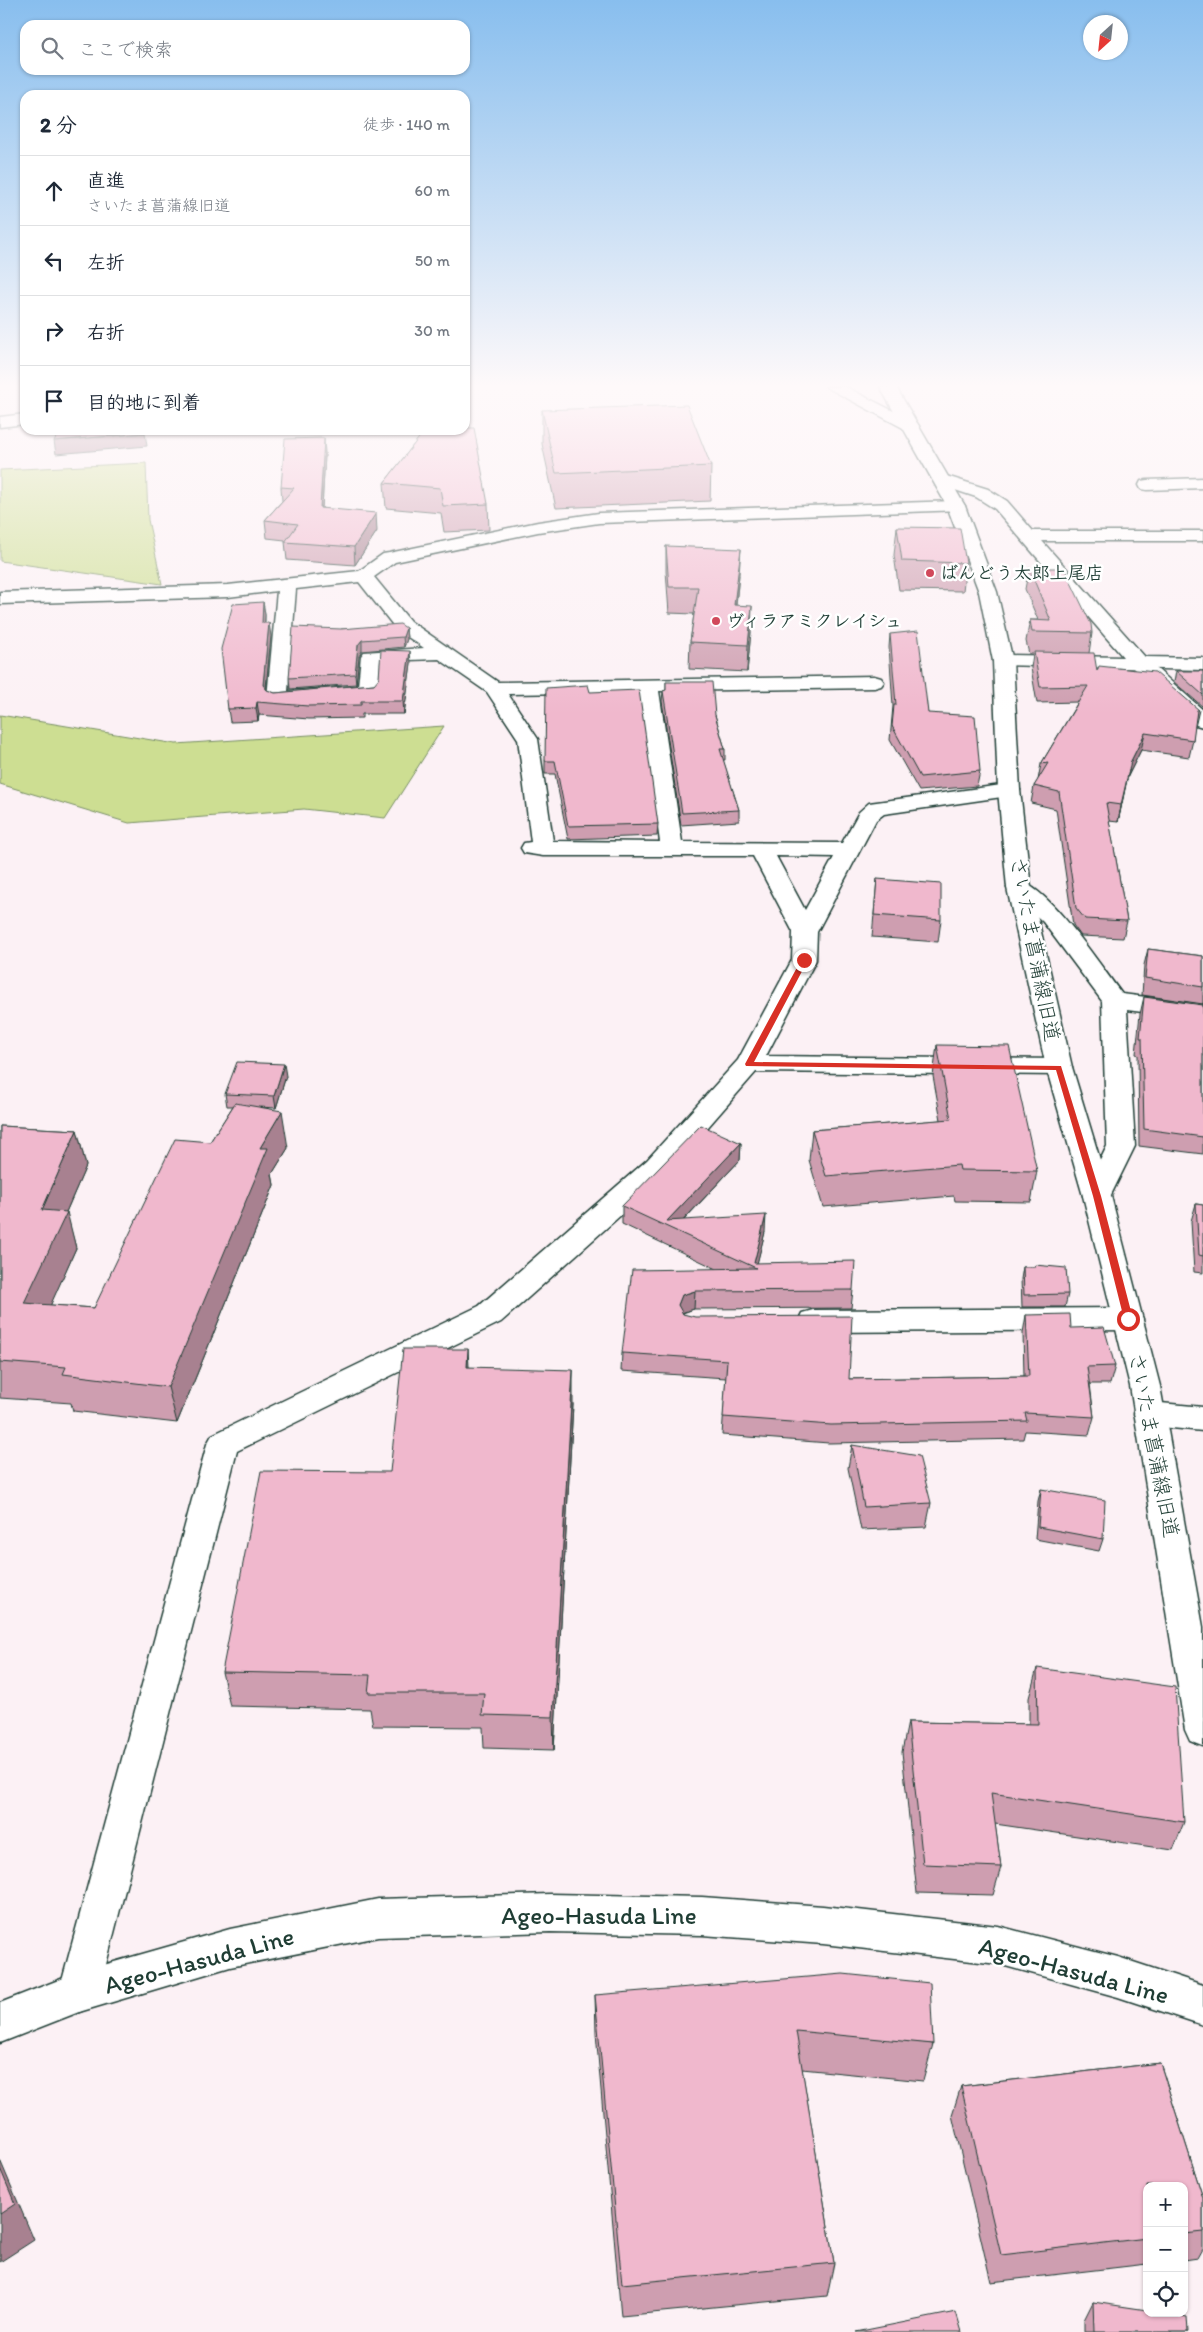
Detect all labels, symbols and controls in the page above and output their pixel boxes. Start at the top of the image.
north arrow [1083,15,1128,60]
search box [20,20,470,75]
icon: search [38,34,66,62]
text: ここで検索 [78,38,173,61]
text: 2 分 [40,112,77,137]
text: 徒歩 · 140 m [363,115,450,134]
text: 直進 [87,169,125,192]
icon: ahead [40,177,68,205]
text: 60 m [415,181,450,200]
text: さいたま菖蒲線旧道 [87,196,230,215]
icon: left [40,247,68,275]
text: 左折 [87,251,125,274]
text: 50 m [415,251,450,270]
icon: right [40,317,68,345]
text: 右折 [87,321,125,344]
text: 30 m [414,321,450,340]
icon: arrive [40,387,68,415]
text: 目的地に到着 [87,391,201,414]
place label: ばんどう太郎上尾店 [940,562,1103,584]
marker: ばんどう太郎上尾店 [924,567,936,579]
place label: ヴィラアミクレイシュ [726,610,903,632]
marker: ヴィラアミクレイシュ [710,615,722,627]
street label: さいたま菖蒲線旧道 [1005,854,1066,1044]
route end [793,949,816,972]
route start [1117,1308,1140,1331]
street label: さいたま菖蒲線旧道 [1124,1350,1185,1540]
street label: Ageo-Hasuda Line [501,1900,697,1930]
street label: Ageo-Hasuda Line [101,1920,297,2000]
street label: Ageo-Hasuda Line [976,1930,1172,2010]
map controls [1143,2182,1188,2317]
button: + [1143,2182,1188,2227]
button: − [1143,2227,1188,2272]
button: locate [1143,2272,1188,2317]

